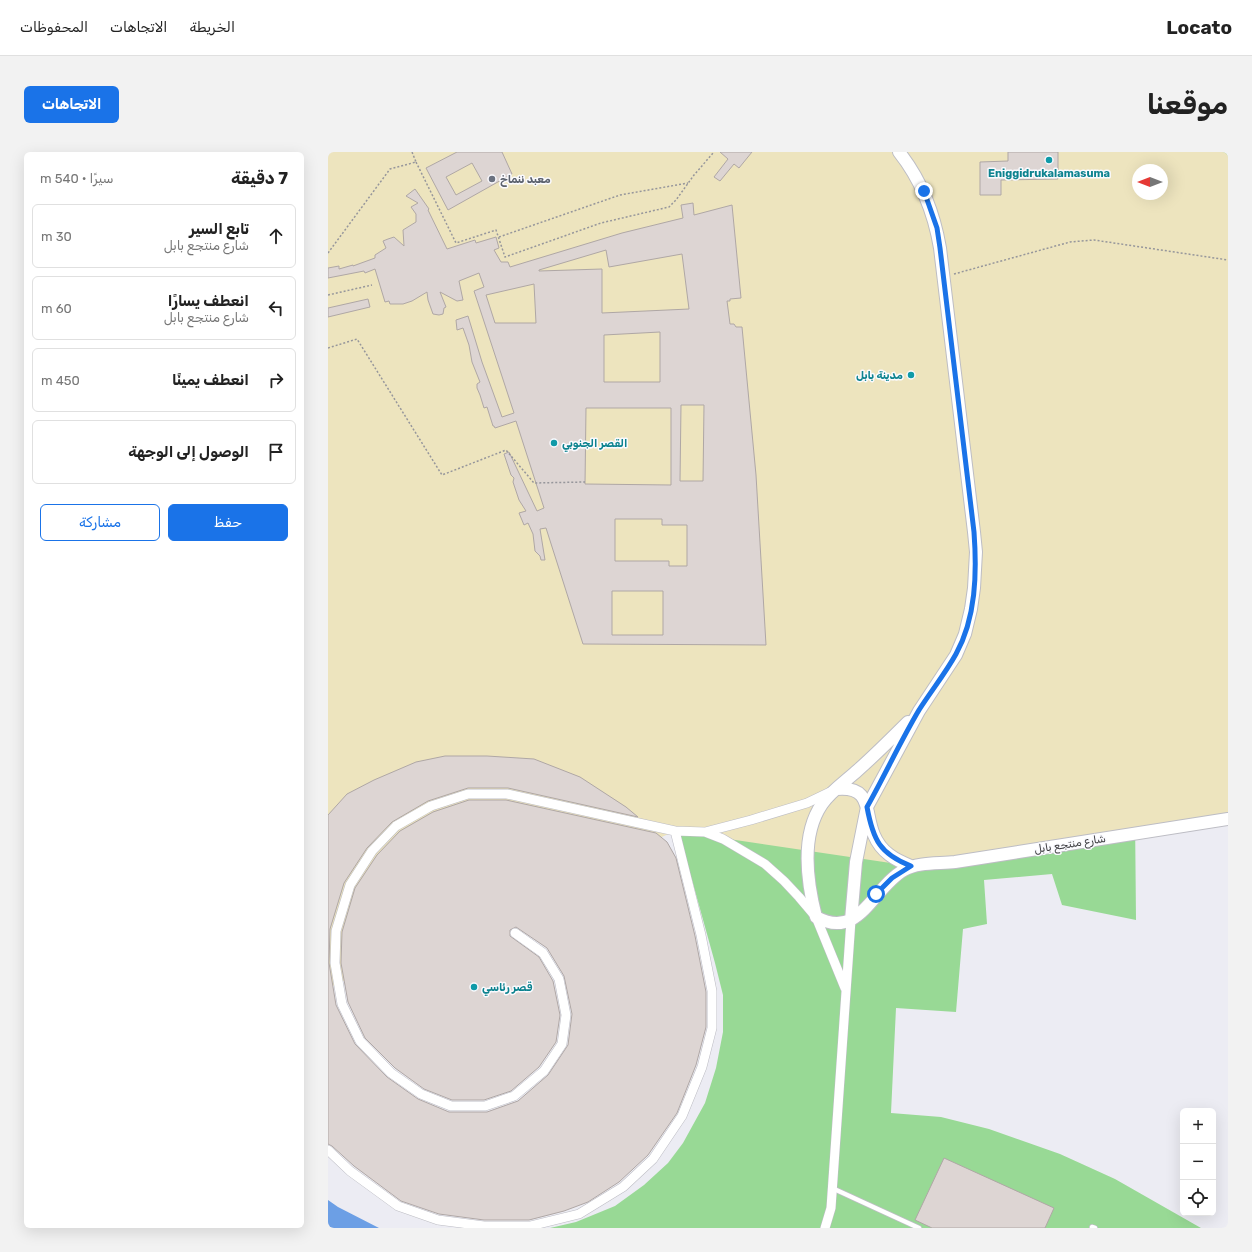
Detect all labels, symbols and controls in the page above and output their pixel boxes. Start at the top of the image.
text: Locato [1166,16,1232,39]
text: المحفوظات [20,19,88,36]
text: الاتجاهات [110,19,167,36]
text: الخريطة [189,19,235,36]
button: الاتجاهات [24,86,119,123]
text: موقعنا [1147,88,1228,121]
marker: Eniggidrukalamasuma [1044,155,1054,165]
north arrow [1132,164,1168,200]
place label: Eniggidrukalamasuma [988,167,1110,180]
text: 7 دقيقة [231,168,288,188]
text: سيرًا · 540 m [40,171,114,186]
place label: معبد ننماخ [500,173,551,187]
marker: معبد ننماخ [487,174,497,184]
route end [915,182,933,200]
text: تابع السير [189,220,249,238]
icon: ahead [265,225,287,247]
text: 30 m [41,229,72,244]
text: شارع منتجع بابل [164,238,249,253]
text: انعطف يسارًا [168,292,249,310]
icon: left [265,297,287,319]
text: 60 m [41,301,72,316]
text: شارع منتجع بابل [164,310,249,325]
icon: right [265,369,287,391]
place label: مدينة بابل [856,369,903,382]
marker: مدينة بابل [906,370,916,380]
text: انعطف يمينًا [172,371,249,389]
text: 450 m [41,373,80,388]
place label: القصر الجنوبي [562,437,627,452]
marker: القصر الجنوبي [549,438,559,448]
icon: arrive [265,441,287,463]
text: الوصول إلى الوجهة [128,443,249,461]
button: مشاركة [40,504,160,541]
button: حفظ [168,504,288,541]
street label: شارع منتجع بابل [1033,832,1107,858]
route start [867,885,885,903]
place label: قصر رئاسي [482,981,533,996]
marker: قصر رئاسي [469,982,479,992]
map controls [1180,1108,1216,1216]
button: + [1180,1108,1216,1144]
button: − [1180,1144,1216,1180]
button: locate [1180,1180,1216,1216]

